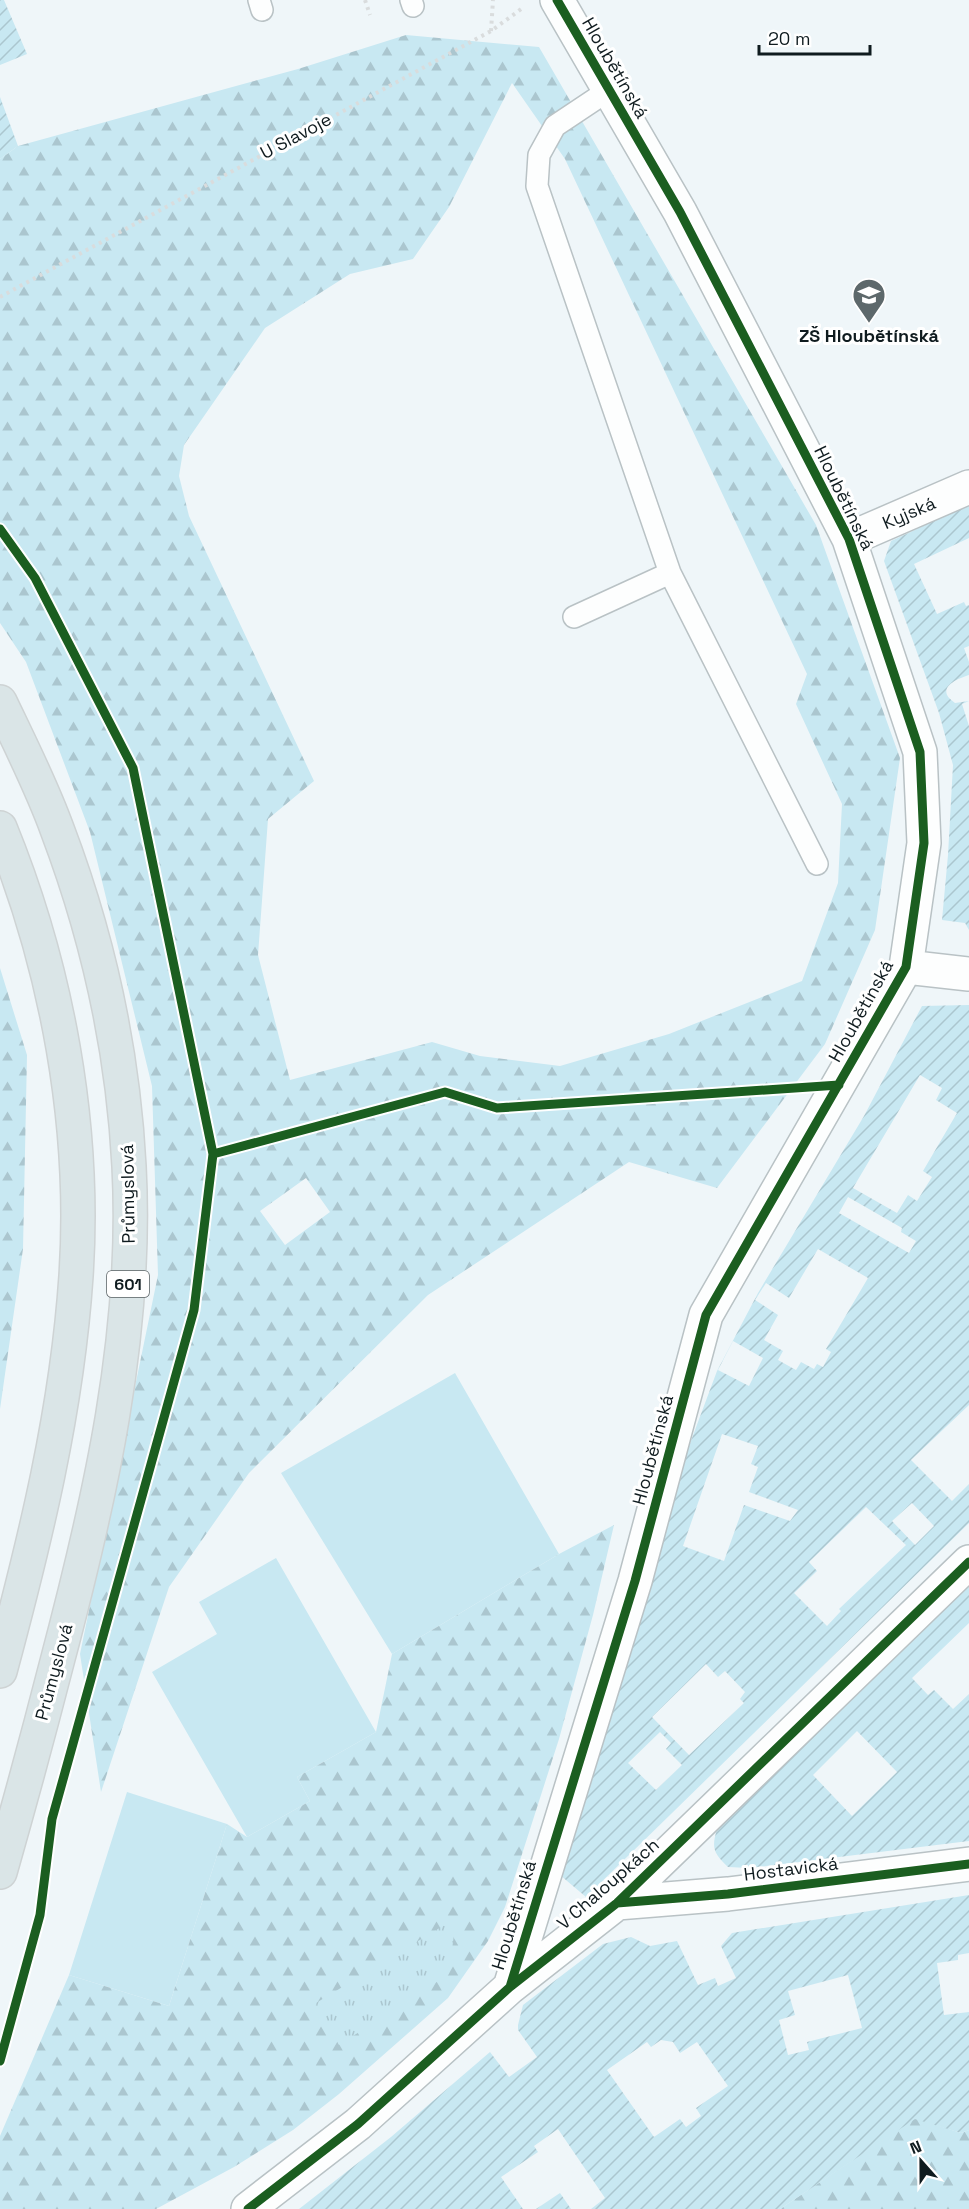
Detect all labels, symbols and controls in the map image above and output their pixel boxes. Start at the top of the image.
street label: Hloubětínská [577,13,654,123]
scale bar [759,18,870,56]
text: 20 m [768,27,811,50]
street label: U Slavoje [256,107,335,164]
school or university icon: ZŠ Hloubětínská [851,277,887,324]
place label: ZŠ Hloubětínská [799,324,940,347]
street label: Hloubětínská [809,442,880,554]
street label: Kyjská [879,491,939,534]
street label: Hloubětínská [823,956,898,1066]
street label: Průmyslová [115,1144,140,1244]
road number: 601 [107,1271,149,1297]
street label: Hloubětínská [627,1392,678,1508]
street label: Průmyslová [30,1621,77,1723]
street label: V Chaloupkách [552,1833,664,1934]
street label: Hostavická [742,1851,840,1886]
street label: Hloubětínská [486,1857,541,1972]
north arrow [891,2131,951,2191]
text: N [907,2136,925,2159]

